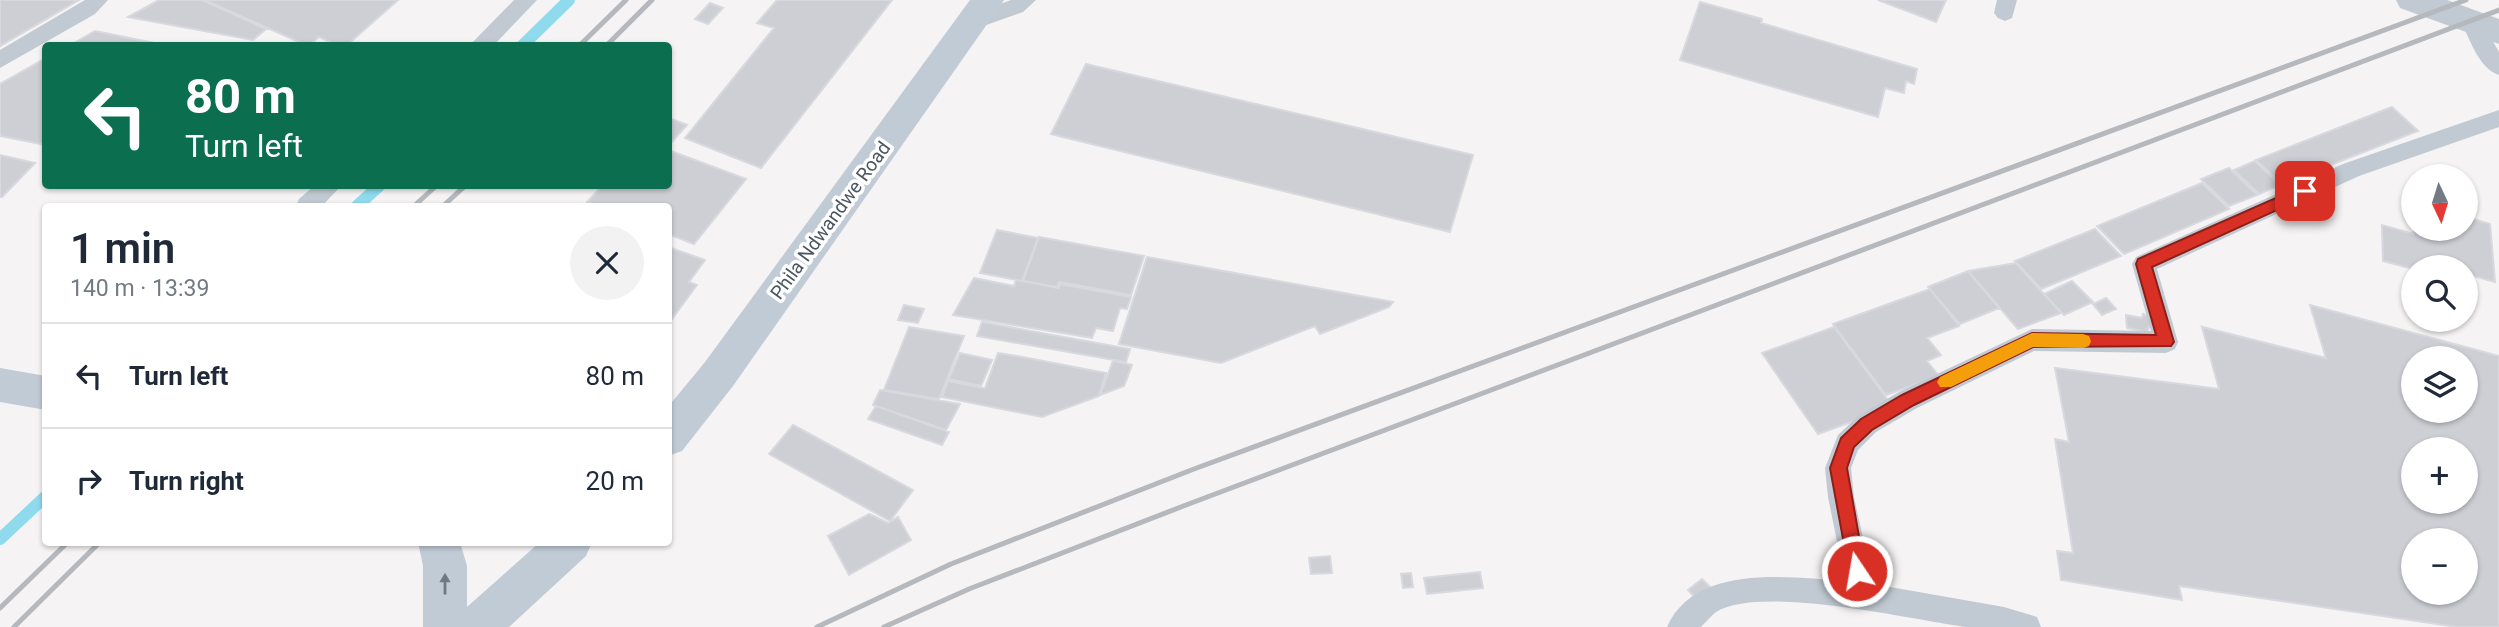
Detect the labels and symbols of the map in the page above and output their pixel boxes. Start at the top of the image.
street label: Phila Ndwandwe Road [765,137,895,304]
pin [2275,161,2335,221]
north arrow [2401,164,2478,242]
position arrow [1820,534,1894,608]
one-way arrow [439,573,451,595]

